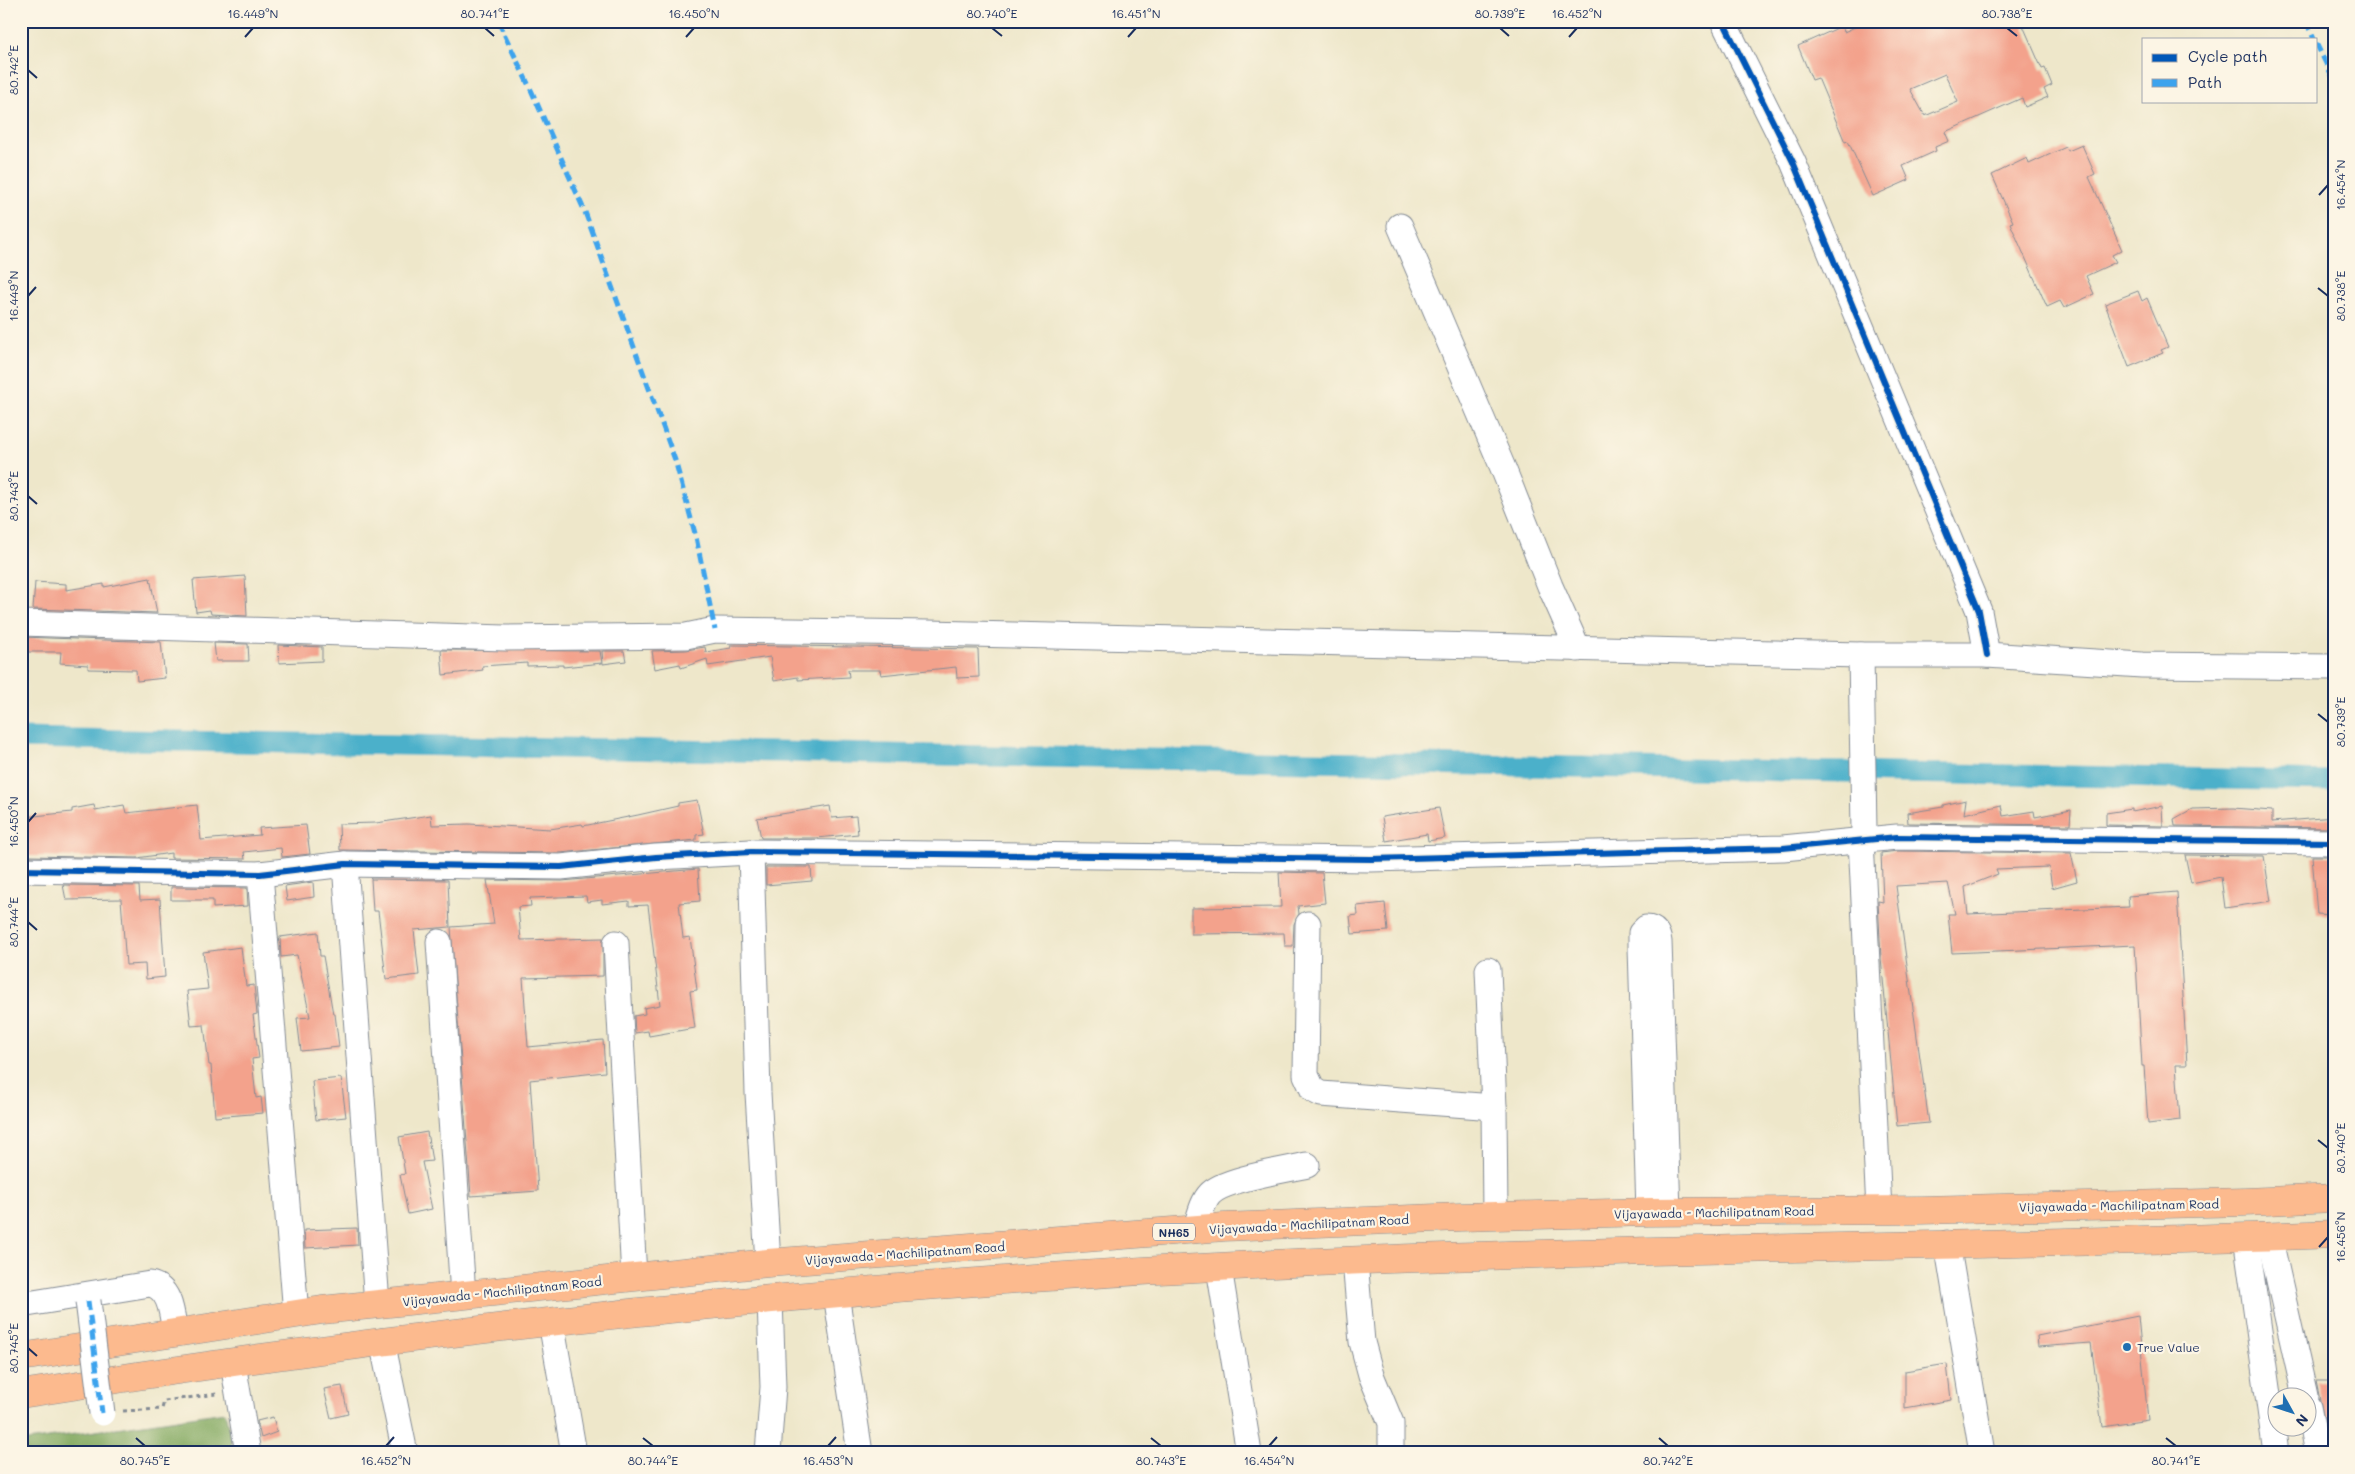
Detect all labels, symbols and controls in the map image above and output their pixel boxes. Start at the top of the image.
text: 16.449°N [228,5,278,21]
text: 80.741°E [461,5,510,21]
text: 16.450°N [668,5,720,21]
text: 80.740°E [967,5,1018,21]
text: 16.451°N [1111,5,1161,21]
text: 80.739°E [1475,5,1525,21]
text: 16.452°N [1552,5,1602,21]
text: 80.738°E [1982,5,2032,21]
legend [2142,38,2318,102]
text: 80.742°E [5,45,21,95]
text: Cycle path [2188,46,2267,66]
text: Path [2188,72,2222,92]
text: 16.454°N [2332,160,2348,210]
text: 16.449°N [5,271,21,321]
text: 80.738°E [2332,271,2348,321]
text: 80.743°E [5,471,21,521]
text: 80.739°E [2332,697,2348,747]
text: 16.450°N [5,796,21,848]
text: 80.744°E [5,897,21,947]
text: 80.740°E [2332,1122,2348,1173]
street label: Vijayawada - Machilipatnam Road [2019,1195,2220,1215]
street label: Vijayawada - Machilipatnam Road [1614,1202,1815,1222]
street label: Vijayawada - Machilipatnam Road [1209,1211,1410,1237]
text: 16.456°N [2332,1212,2348,1262]
road number: NH65 [1153,1224,1195,1240]
street label: Vijayawada - Machilipatnam Road [805,1238,1006,1268]
street label: Vijayawada - Machilipatnam Road [402,1273,603,1309]
text: 80.745°E [5,1323,21,1373]
place label: True Value [2137,1339,2200,1355]
marker: True Value [2121,1341,2133,1353]
north arrow [2268,1386,2318,1436]
text: N [2292,1410,2313,1431]
text: 80.745°E [120,1452,170,1468]
text: 16.452°N [361,1452,411,1468]
text: 80.744°E [628,1452,678,1468]
text: 16.453°N [803,1452,853,1468]
text: 80.743°E [1136,1452,1186,1468]
text: 16.454°N [1244,1452,1294,1468]
text: 80.742°E [1643,1452,1693,1468]
text: 80.741°E [2152,1452,2201,1468]

